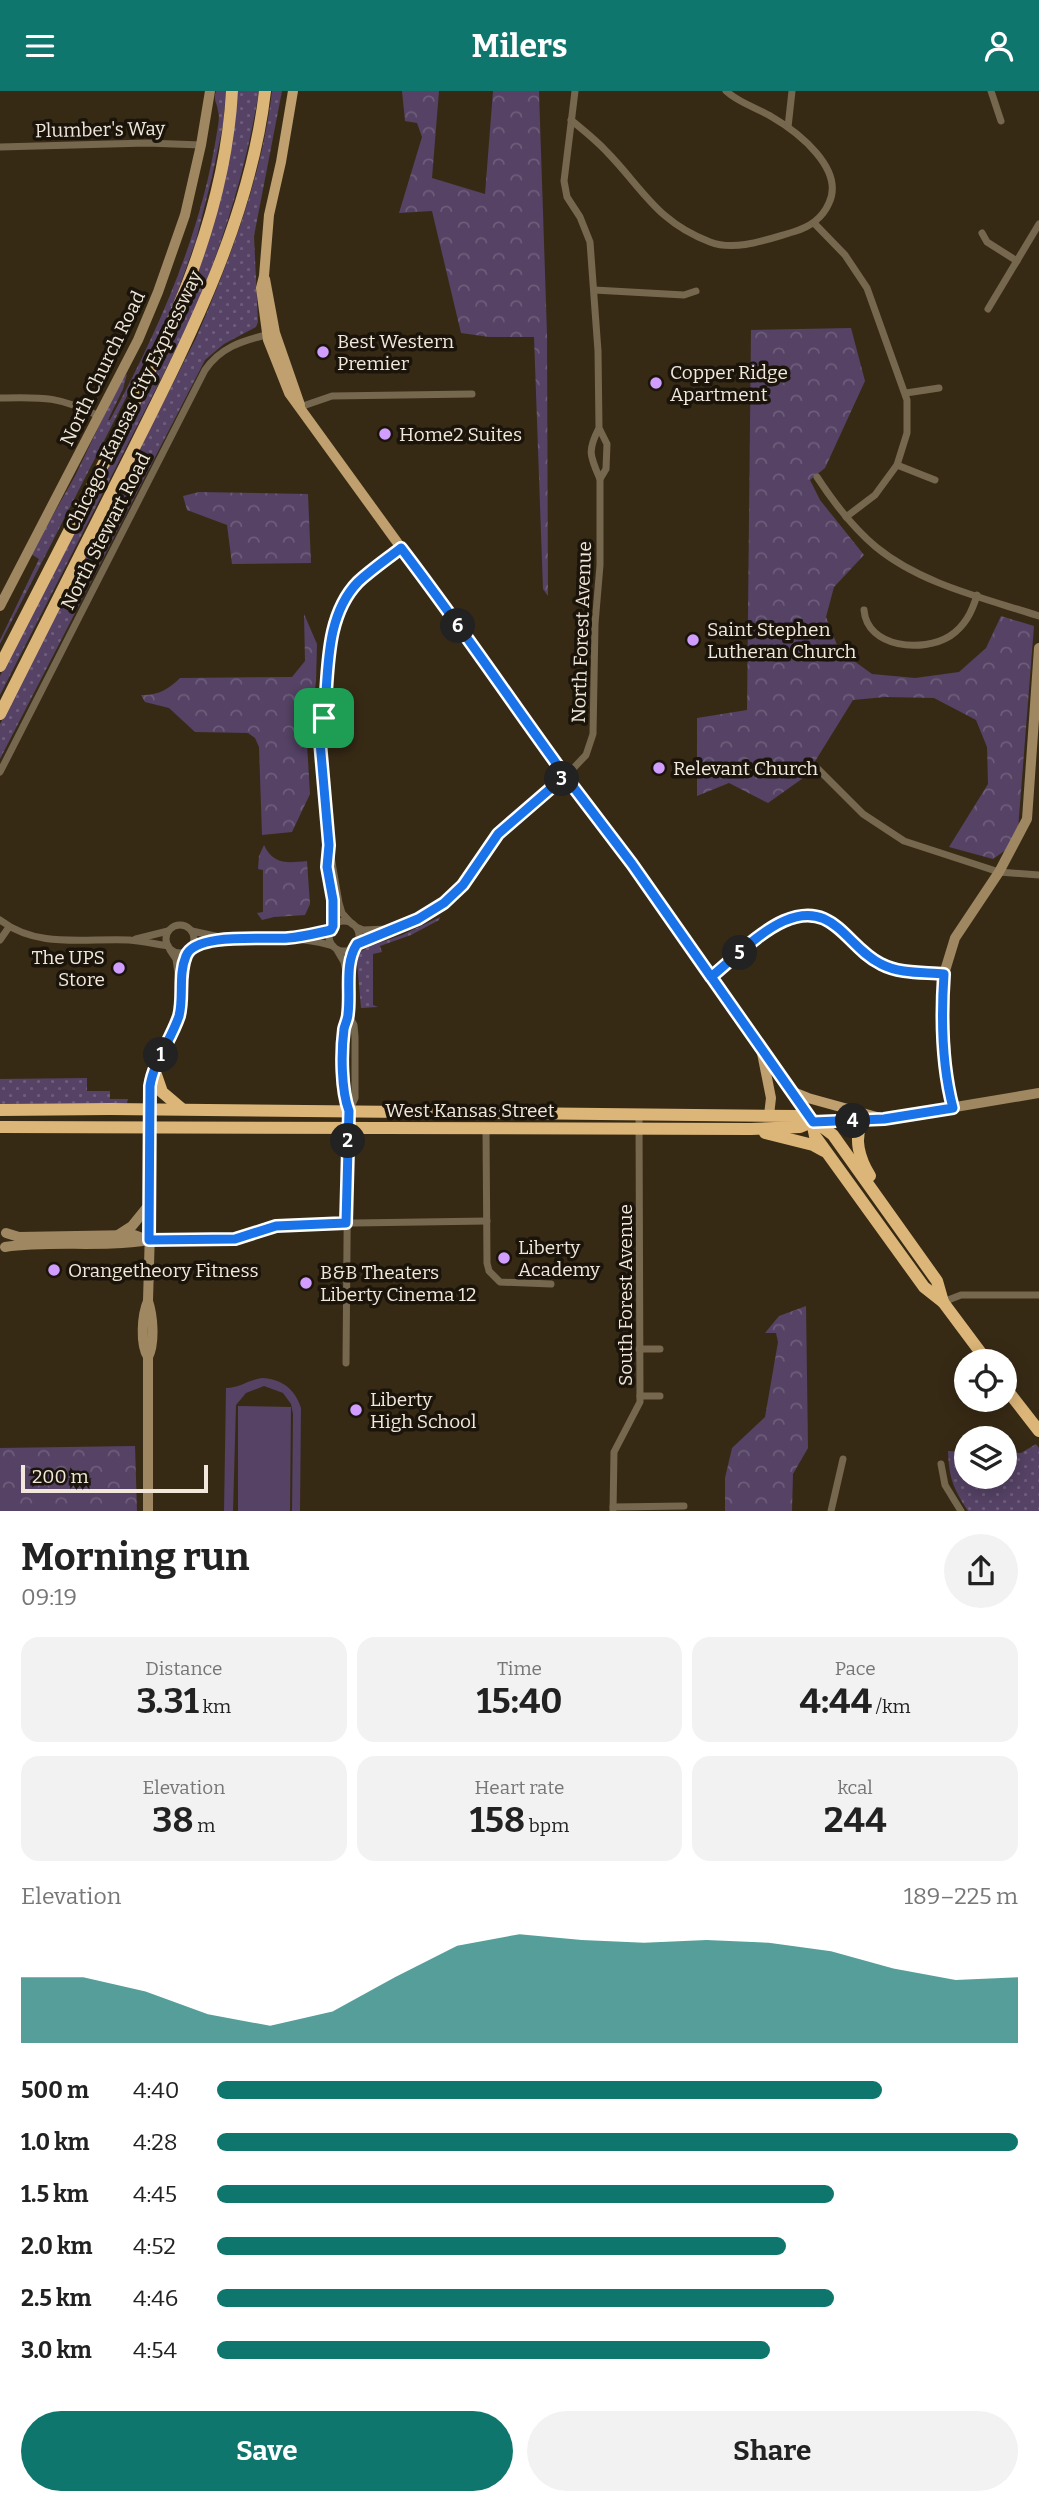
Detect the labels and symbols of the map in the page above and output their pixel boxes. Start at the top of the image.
street label: Plumber's Way [35,117,166,142]
street label: Chicago-Kansas City Expressway [60,266,207,536]
street label: North Church Road [55,287,150,449]
place label: Best Western Premier [337,330,454,375]
marker: Best Western Premier [315,344,331,360]
place label: Copper Ridge Apartment [670,361,788,406]
marker: Copper Ridge Apartment [648,375,664,391]
place label: Home2 Suites [399,423,522,446]
marker: Home2 Suites [377,426,393,442]
street label: North Stewart Road [56,449,155,614]
street label: North Forest Avenue [567,541,596,723]
pin: 6 [440,609,476,643]
place label: Saint Stephen Lutheran Church [707,618,857,663]
marker: Saint Stephen Lutheran Church [685,632,701,648]
pin [294,688,354,748]
place label: Relevant Church [673,757,818,780]
marker: Relevant Church [651,760,667,776]
pin: 3 [544,761,580,797]
pin: 5 [722,935,758,971]
place label: The UPS Store [32,946,105,991]
marker: The UPS Store [111,960,127,976]
pin: 1 [144,1037,178,1073]
street label: West Kansas Street [385,1099,555,1122]
pin: 4 [836,1103,870,1139]
pin: 2 [330,1123,366,1159]
street label: South Forest Avenue [614,1204,637,1386]
place label: Liberty Academy [518,1236,601,1281]
marker: Liberty Academy [496,1250,512,1266]
place label: Orangetheory Fitness [68,1259,259,1282]
place label: B&B Theaters Liberty Cinema 12 [320,1261,476,1306]
marker: Orangetheory Fitness [46,1262,62,1278]
marker: B&B Theaters Liberty Cinema 12 [298,1275,314,1291]
place label: Liberty High School [370,1388,476,1433]
marker: Liberty High School [348,1402,364,1418]
scale bar [21,1462,208,1494]

